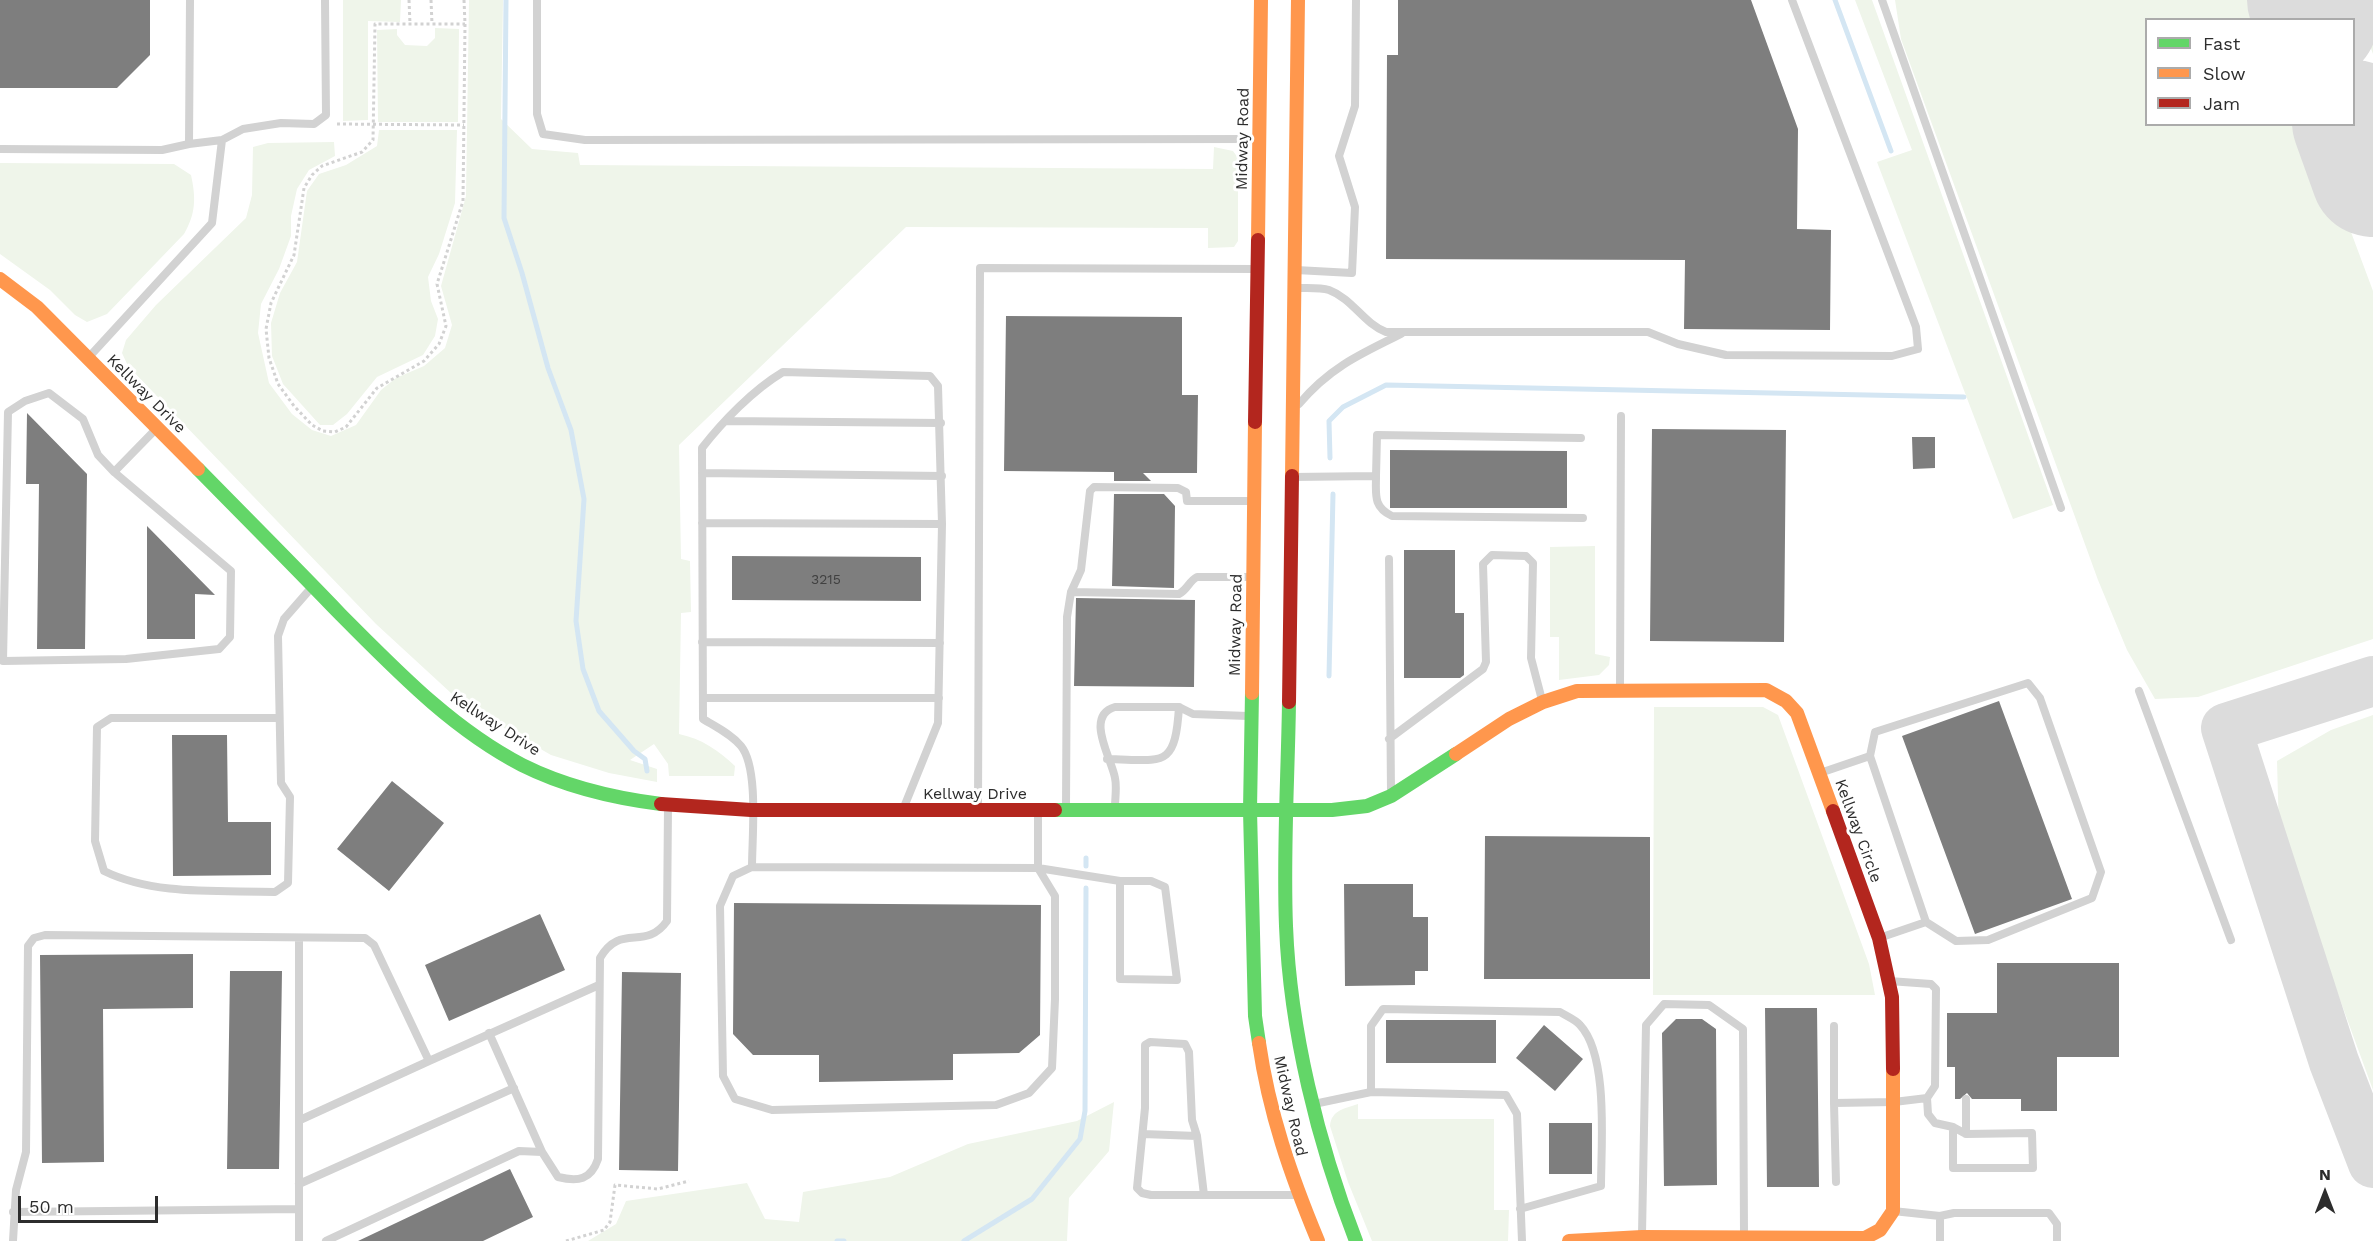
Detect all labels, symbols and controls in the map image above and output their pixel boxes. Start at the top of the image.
legend [2145,18,2355,126]
text: Fast [2203,33,2240,54]
text: Slow [2203,63,2246,84]
street label: Midway Road [1233,88,1253,190]
text: Jam [2203,93,2240,114]
street label: Kellway Drive [102,350,190,438]
house number: 3215 [811,572,841,588]
street label: Midway Road [1226,574,1246,676]
street label: Kellway Drive [446,688,544,760]
street label: Kellway Circle [1830,777,1886,885]
street label: Kellway Drive [923,784,1027,804]
street label: Midway Road [1269,1054,1311,1158]
north arrow [2295,1163,2355,1223]
text: N [2319,1165,2331,1184]
scale bar [21,1184,160,1222]
text: 50 m [29,1196,74,1217]

